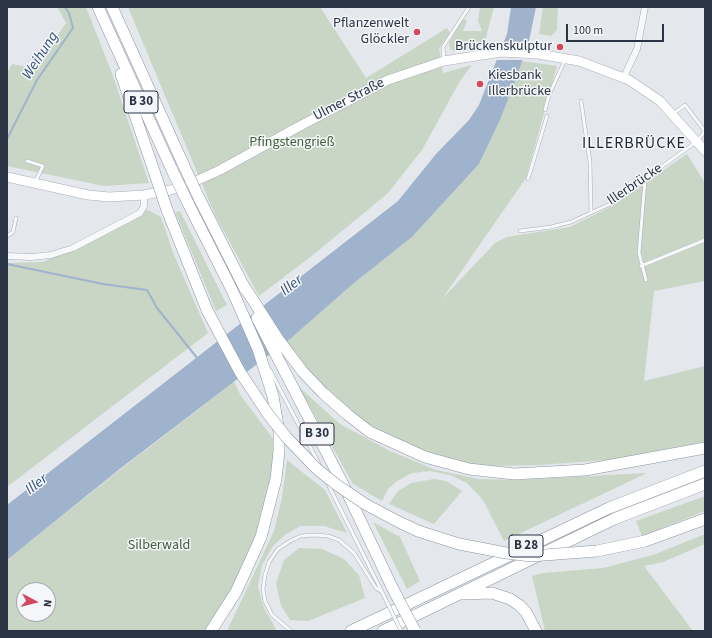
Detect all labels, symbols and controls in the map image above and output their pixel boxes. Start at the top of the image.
place label: Pflanzenwelt Glöckler [333,16,409,48]
scale bar [568,16,666,42]
text: 100 m [573,22,603,39]
marker: Pflanzenwelt Glöckler [412,27,422,37]
water label: Weihung [19,29,63,83]
place label: Brückenskulptur [455,39,552,55]
marker: Brückenskulptur [555,42,565,52]
place label: Kiesbank Illerbrücke [488,68,551,100]
street label: Ulmer Straße [311,75,387,125]
marker: Kiesbank Illerbrücke [475,79,485,89]
road number: B 30 [124,91,158,113]
district label: ILLERBRÜCKE [582,134,686,154]
park label: Pfingstengrieß [249,135,335,151]
street label: Illerbrücke [604,160,666,210]
water label: Iller [277,272,307,300]
road number: B 30 [300,423,334,445]
water label: Iller [22,471,52,499]
road number: B 28 [509,535,543,557]
park label: Silberwald [128,538,190,554]
north arrow [16,582,56,622]
text: N [40,599,55,608]

